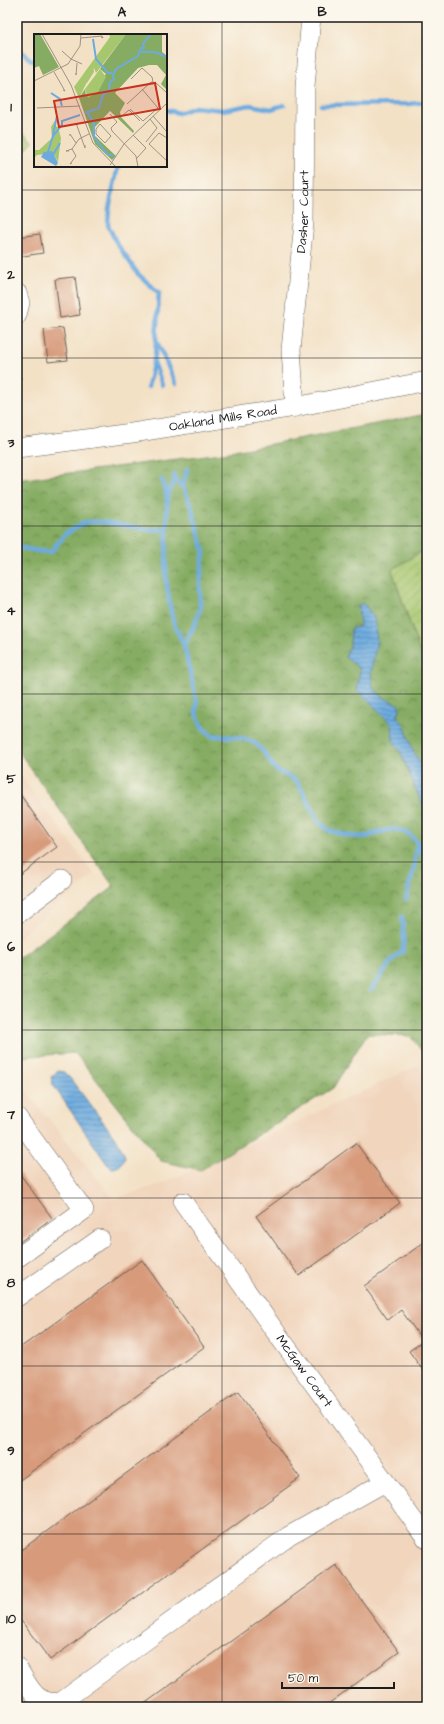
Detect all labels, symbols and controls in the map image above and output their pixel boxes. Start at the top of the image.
text: A [118,3,127,21]
text: B [317,3,327,21]
inset map [34,34,167,167]
text: 1 [10,98,12,116]
street label: Dasher Court [292,169,313,254]
text: 2 [6,266,15,284]
street label: Oakland Mills Road [168,401,278,436]
text: 3 [7,434,15,452]
text: 4 [7,602,16,620]
text: 5 [6,770,16,788]
text: 6 [7,938,16,956]
text: 7 [6,1106,16,1124]
text: 8 [7,1274,16,1292]
street label: McGaw Court [272,1331,337,1412]
text: 9 [7,1442,15,1460]
text: 10 [6,1610,17,1628]
scale bar [282,1664,394,1690]
text: 50 m [288,1670,319,1687]

